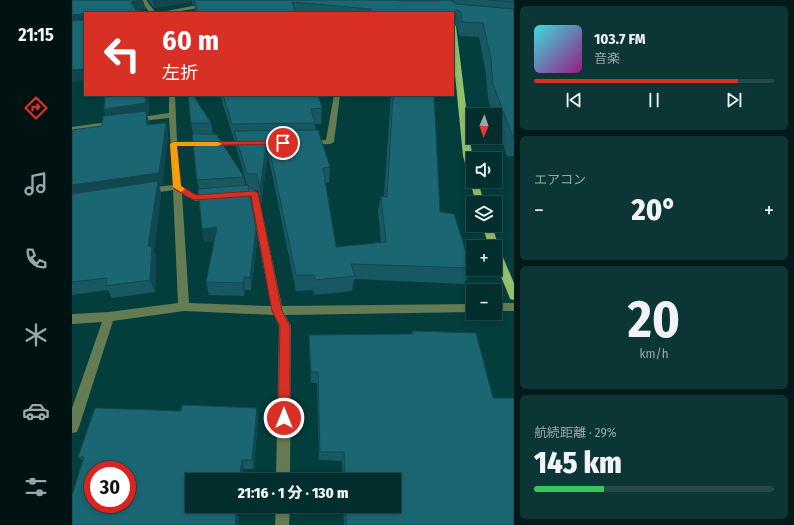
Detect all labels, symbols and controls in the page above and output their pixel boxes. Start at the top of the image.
text: 21:15 [18,24,54,46]
text: 60 m [162,24,219,57]
icon: left [96,28,148,80]
text: 103.7 FM [594,30,645,48]
text: 音楽 [594,51,620,66]
text: 左折 [162,62,198,84]
icon: previous [563,89,585,111]
icon: pause [643,89,665,111]
icon: next [723,89,745,111]
icon: directions [22,94,50,122]
north arrow [466,108,502,144]
map controls [466,108,502,320]
pin [266,126,300,160]
icon: arrive [272,132,294,154]
button: sound [466,152,502,188]
icon: music [22,170,50,198]
text: エアコン [534,172,586,187]
text: 20° [632,192,676,228]
button: layers [466,196,502,232]
text: − [534,197,544,224]
text: + [764,197,774,224]
button: + [466,240,502,276]
icon: phone [22,245,50,273]
button: − [466,284,502,320]
text: 20 [628,288,680,351]
icon: climate [22,321,50,349]
text: km/h [640,346,669,361]
icon: car [22,397,50,425]
position arrow [263,397,305,439]
text: 航続距離 · 29% [534,425,617,440]
text: 145 km [534,445,622,481]
speed limit sign: 30 [84,461,136,513]
icon: filters [22,473,50,501]
text: 21:16 · 1 分 · 130 m [238,484,348,502]

